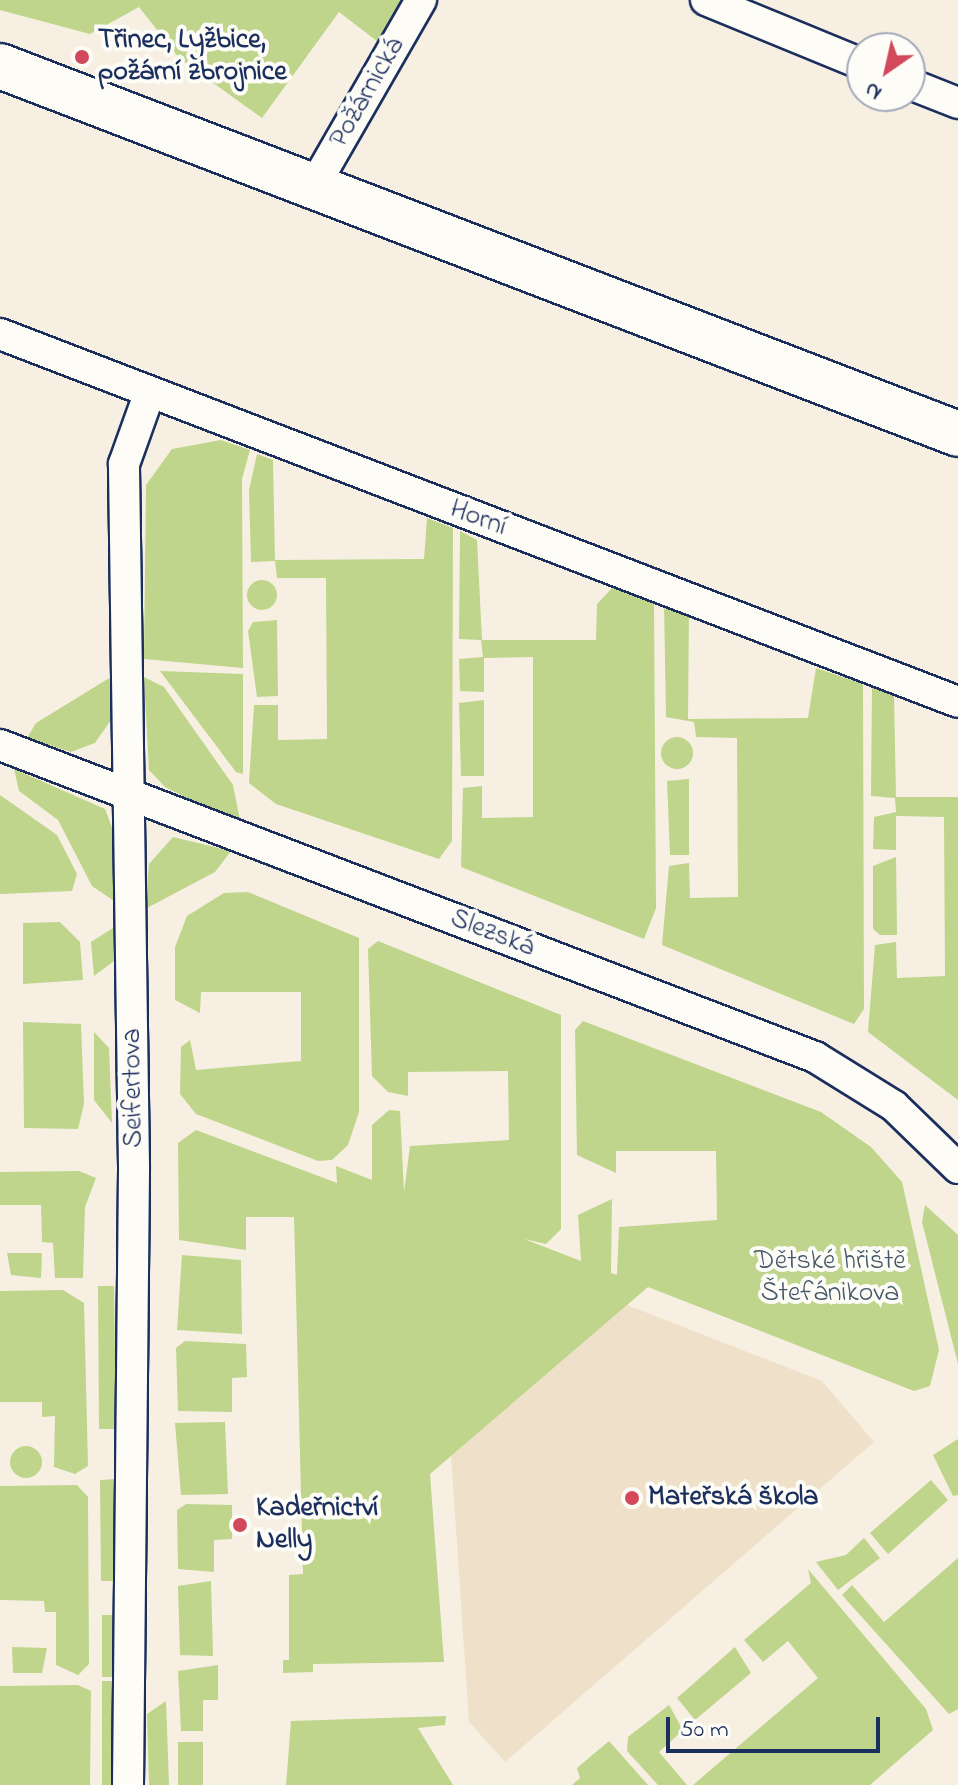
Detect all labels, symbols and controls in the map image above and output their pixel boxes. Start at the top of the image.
place label: Třinec, Lyžbice, požární zbrojnice [98,24,287,90]
street label: Požárnická [323,32,413,154]
north arrow [846,32,926,112]
marker: Třinec, Lyžbice, požární zbrojnice [73,48,91,66]
text: N [859,73,889,108]
street label: Horní [445,493,511,545]
street label: Slezská [445,903,539,965]
street label: Seifertova [116,1028,152,1148]
park label: Dětské hřiště Štefánikova [754,1245,906,1311]
place label: Mateřská škola [648,1481,818,1515]
marker: Mateřská škola [623,1489,641,1507]
place label: Kadeřnictví Nelly [256,1492,378,1558]
marker: Kadeřnictví Nelly [231,1516,249,1534]
scale bar [670,1701,884,1751]
text: 50 m [680,1713,729,1748]

